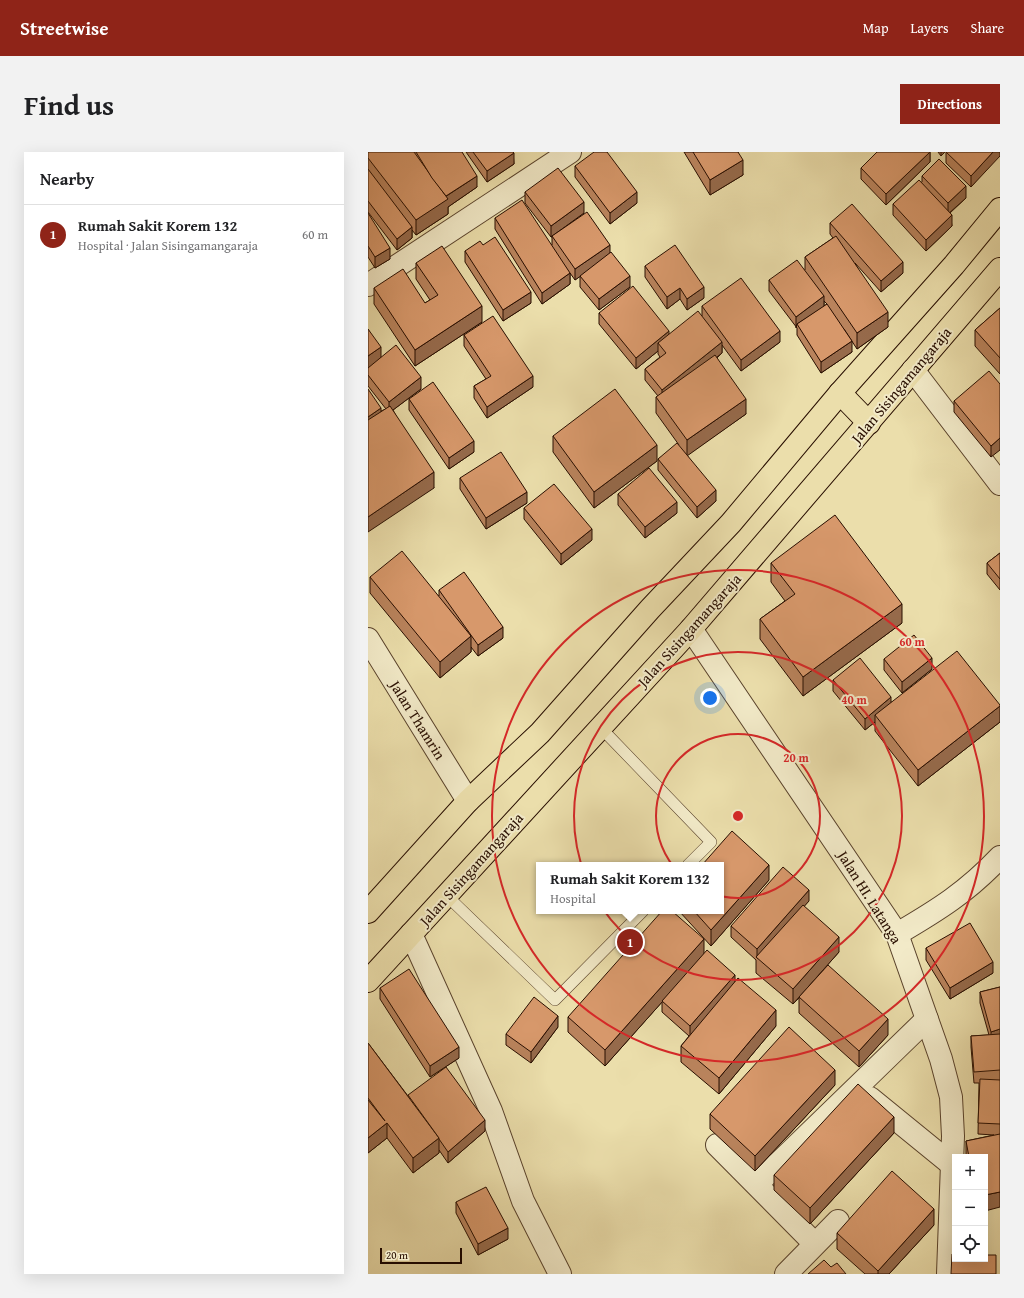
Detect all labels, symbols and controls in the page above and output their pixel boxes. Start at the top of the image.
text: Streetwise [20,14,109,42]
text: Map [863,18,889,38]
text: Layers [911,18,949,38]
text: Share [971,18,1004,38]
text: Find us [24,84,114,125]
button: Directions [900,84,1000,124]
text: Nearby [40,166,94,191]
text: Rumah Sakit Korem 132 [78,215,237,236]
text: 1 [50,225,56,244]
text: 60 m [302,225,328,244]
text: Hospital · Jalan Sisingamangaraja [78,236,258,255]
street label: Jalan Sisingamangaraja [845,322,956,449]
street label: Jalan Sisingamangaraja [631,569,746,693]
text: 60 m [899,633,925,650]
street label: Jalan Thamrin [384,675,451,764]
your location [700,688,720,708]
text: 40 m [841,691,867,708]
text: 20 m [783,749,809,766]
street label: Jalan Sisingamangaraja [413,808,528,932]
centre of rings [731,809,745,823]
street label: Jalan HI. Latanga [832,845,907,948]
popup [536,862,724,914]
text: Rumah Sakit Korem 132 [550,868,710,889]
text: Hospital [550,889,596,908]
pin: 1 [617,927,643,957]
map controls [952,1154,988,1262]
button: + [952,1154,988,1190]
button: − [952,1190,988,1226]
button: locate [952,1226,988,1262]
scale bar [380,1246,462,1265]
text: 20 m [386,1247,408,1263]

